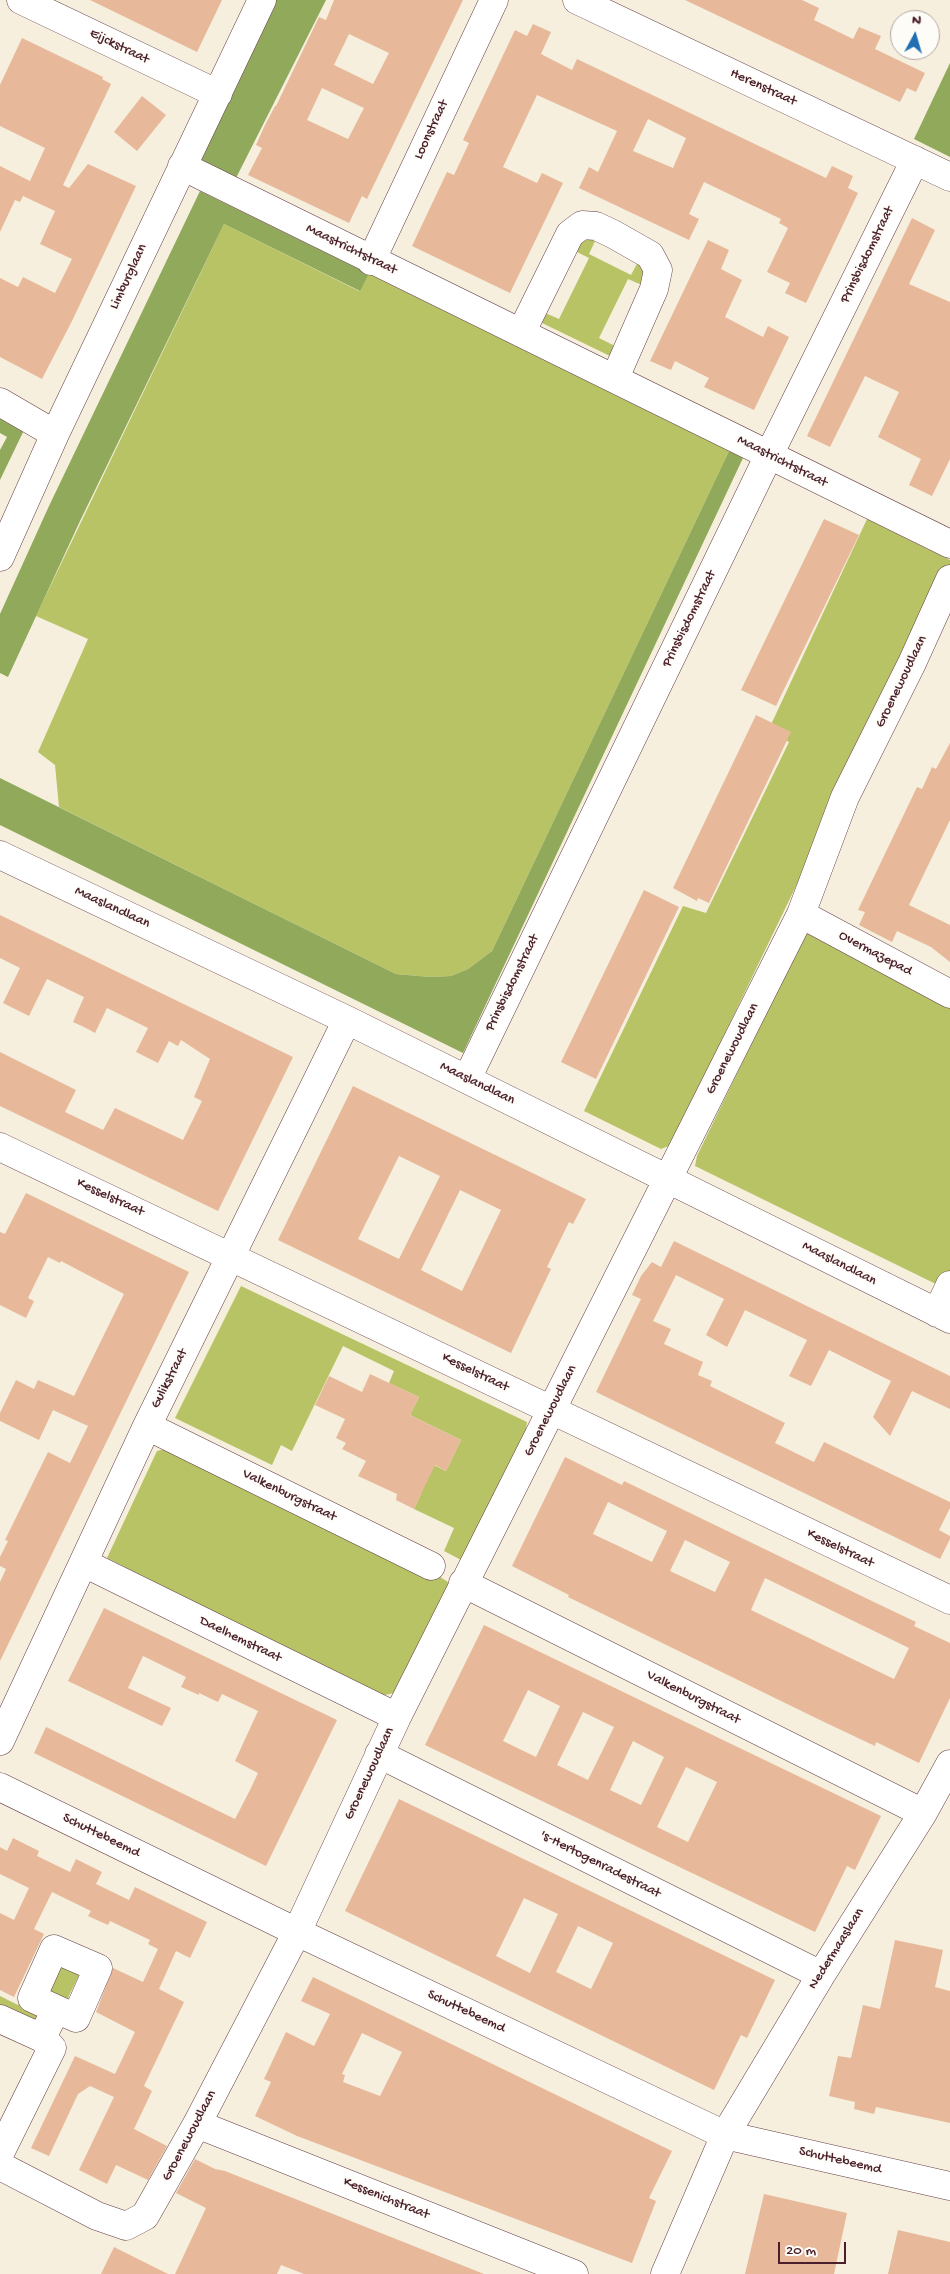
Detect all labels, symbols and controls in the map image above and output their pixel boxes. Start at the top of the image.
north arrow [890,10,940,60]
text: N [911,12,922,30]
street label: Eijckstraat [87,25,151,69]
street label: Herenstraat [727,65,799,111]
street label: Loonstraat [411,98,453,162]
street label: Prinsbisdomstraat [837,204,899,306]
street label: Maastrichtstraat [303,221,399,279]
street label: Limburglaan [107,242,151,312]
street label: Maastrichtstraat [734,432,830,492]
street label: Prinsbisdomstraat [659,568,721,670]
street label: Groenewoudlaan [872,633,932,731]
street label: Maaslandlaan [72,883,152,933]
street label: Overmazepad [835,928,915,980]
street label: Prinsbisdomstraat [482,932,544,1034]
street label: Groenewoudlaan [703,1000,763,1098]
street label: Maaslandlaan [437,1059,517,1109]
street label: Kesselstraat [74,1175,146,1221]
street label: Maaslandlaan [799,1238,879,1290]
street label: Gulikstraat [148,1346,192,1412]
street label: Kesselstraat [439,1350,511,1396]
street label: Groenewoudlaan [521,1362,581,1460]
street label: Valkenburgstraat [239,1466,339,1526]
street label: Kesselstraat [804,1526,876,1572]
street label: Daelhemstraat [196,1613,284,1667]
street label: Valkenburgstraat [643,1667,743,1729]
street label: Groenewoudlaan [341,1725,399,1823]
street label: Schuttebeemd [60,1810,142,1862]
street label: 's-Hertogenradestraat [537,1827,663,1903]
street label: Nedermaaslaan [805,1905,869,1993]
street label: Schuttebeemd [424,1987,508,2037]
street label: Groenewoudlaan [159,2088,221,2184]
street label: Schuttebeemd [797,2143,883,2179]
street label: Kessenichstraat [340,2174,432,2224]
scale bar [780,2232,848,2264]
text: 20 m [786,2242,816,2260]

